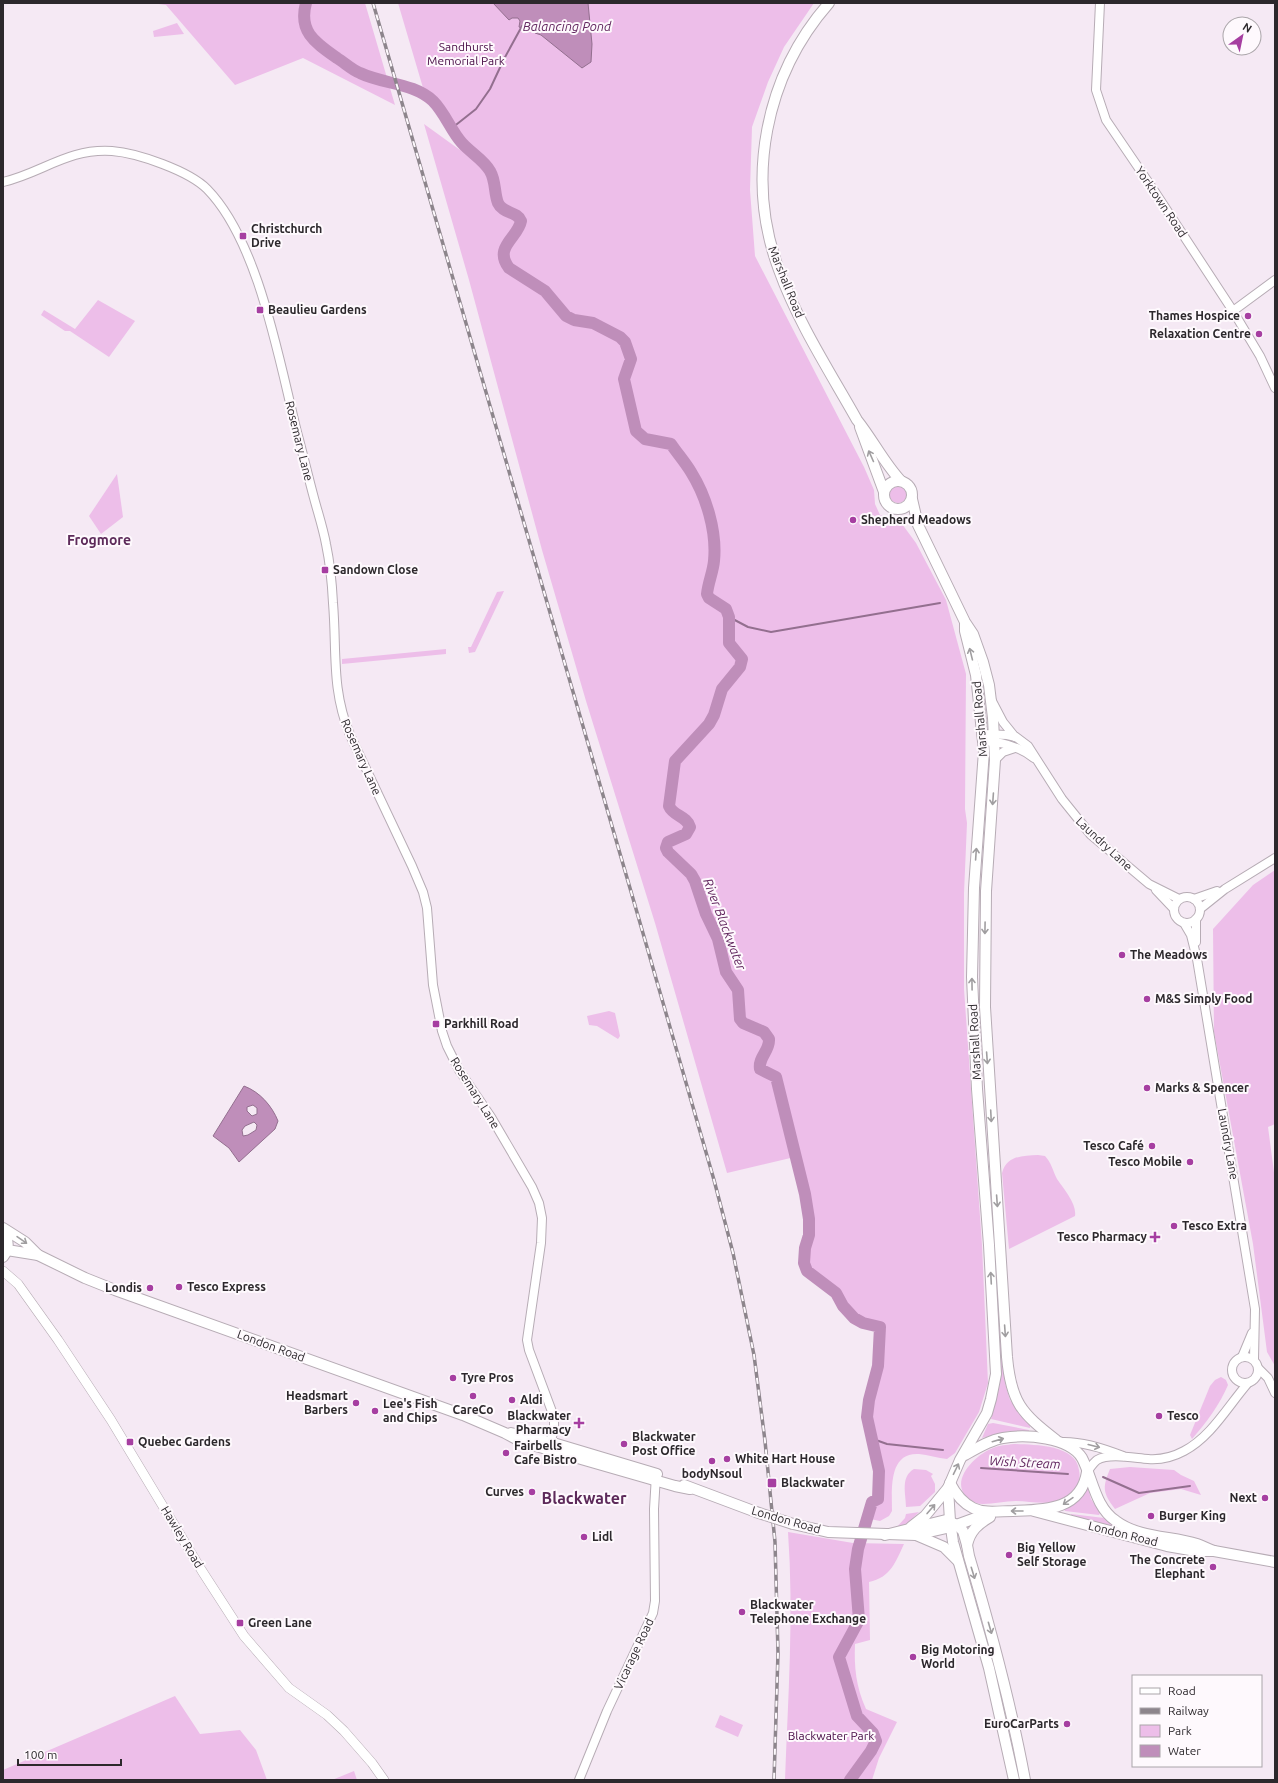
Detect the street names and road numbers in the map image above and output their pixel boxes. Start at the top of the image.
street label: Yorktown Road [1133,164,1190,239]
street label: Marshall Road [766,244,807,320]
street label: Rosemary Lane [283,400,316,482]
street label: Marshall Road [970,681,989,758]
street label: Rosemary Lane [339,717,384,797]
street label: Laundry Lane [1074,814,1135,873]
street label: Marshall Road [966,1004,983,1080]
street label: Rosemary Lane [448,1055,503,1131]
street label: Laundry Lane [1216,1107,1241,1181]
street label: London Road [235,1327,307,1364]
street label: Hawley Road [159,1503,206,1570]
street label: London Road [750,1503,822,1536]
street label: London Road [1087,1519,1159,1548]
street label: Vicarage Road [611,1616,656,1692]

